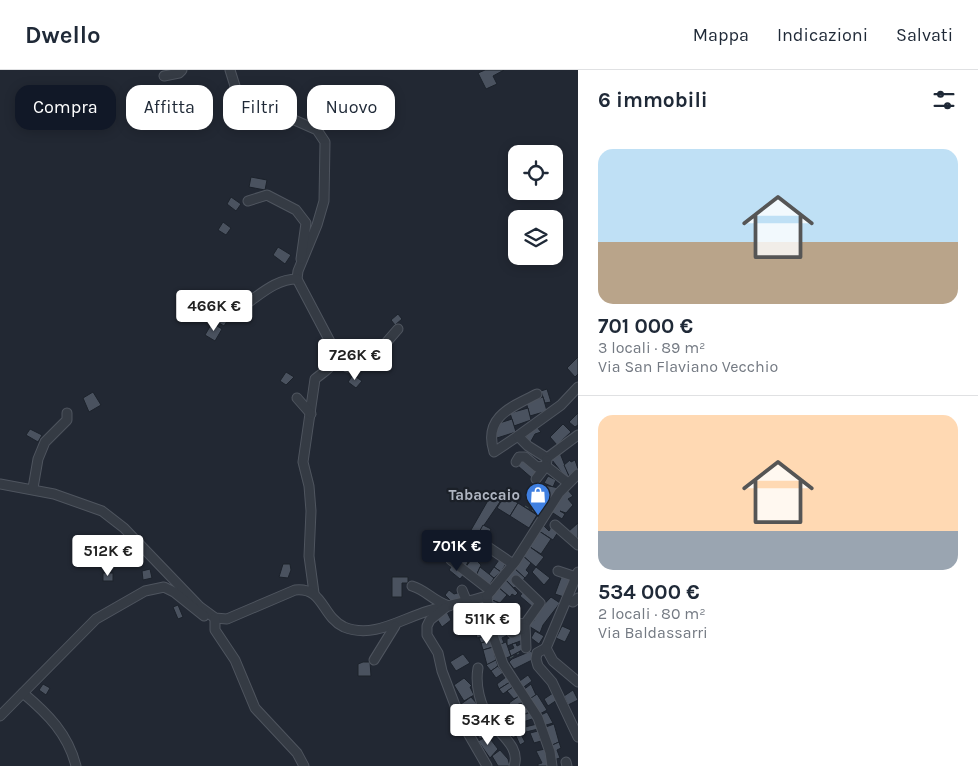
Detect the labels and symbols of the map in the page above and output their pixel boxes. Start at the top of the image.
pin: 466K € [173,290,255,332]
pin: 726K € [314,338,396,381]
shop icon: Tabaccaio [525,482,551,516]
place label: Tabaccaio [449,486,520,504]
pin: 701K € [416,530,498,572]
pin: 512K € [67,534,149,577]
pin: 511K € [446,602,528,645]
pin: 534K € [447,704,529,746]

